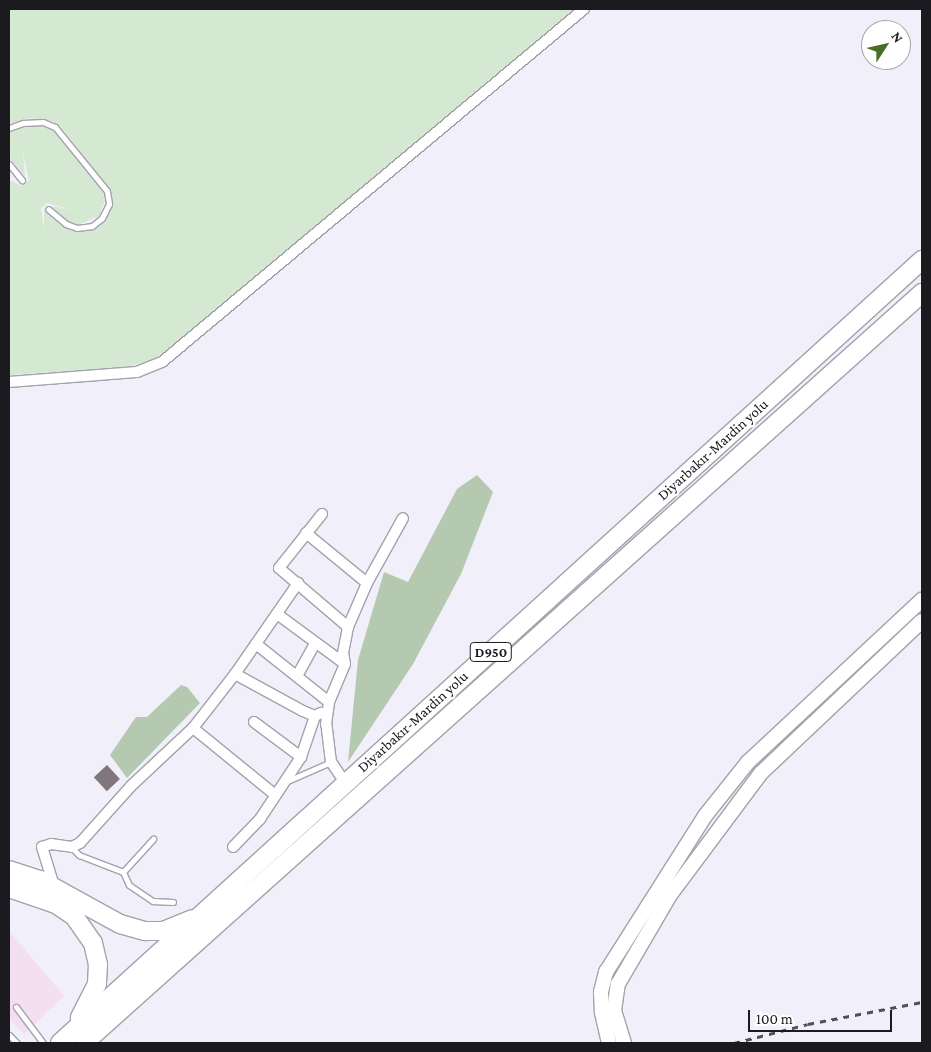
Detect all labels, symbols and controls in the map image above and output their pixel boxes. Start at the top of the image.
north arrow [861,20,911,70]
text: N [888,28,907,45]
street label: Diyarbakır-Mardin yolu [654,396,772,504]
road number: D950 [470,640,512,664]
street label: Diyarbakır-Mardin yolu [354,668,472,776]
scale bar [751,1000,895,1032]
text: 100 m [756,1011,793,1027]

